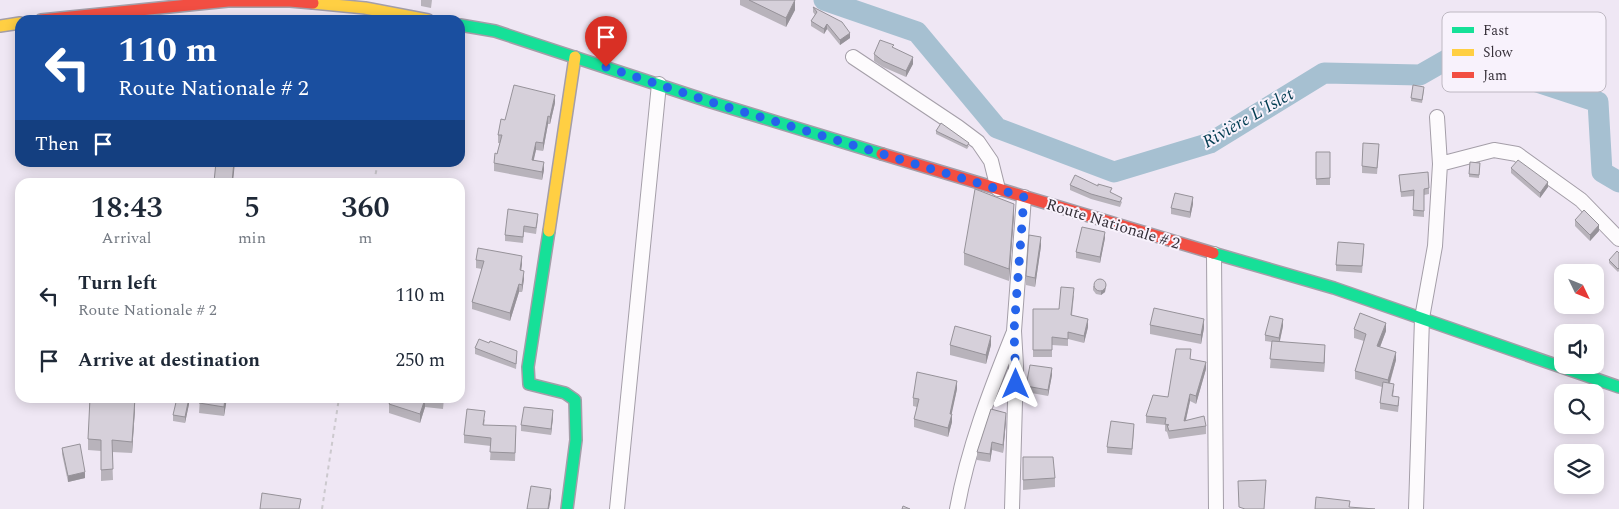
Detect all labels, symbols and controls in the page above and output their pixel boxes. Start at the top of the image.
legend [1442,12,1606,92]
pin [585,16,627,67]
text: Fast [1483,20,1509,41]
icon: arrive [592,23,620,51]
text: 110 m [118,24,217,77]
icon: left [35,35,100,100]
text: Slow [1483,42,1513,63]
text: Jam [1483,65,1507,86]
text: Route Nationale # 2 [118,72,309,105]
water label: Rivière L'Islet [1197,81,1299,155]
text: Then [35,130,79,159]
icon: arrive [89,130,117,158]
text: 18:43 [90,185,163,231]
text: 5 [244,185,260,231]
text: 360 [341,185,390,231]
street label: Route Nationale # 2 [1043,192,1183,256]
text: Arrival [102,226,151,250]
text: min [238,226,266,250]
text: m [359,226,372,250]
north arrow [1554,264,1604,314]
map controls [1554,264,1604,494]
text: Turn left [78,269,157,298]
text: 110 m [395,281,445,310]
icon: left [35,282,63,310]
text: Route Nationale # 2 [78,298,217,322]
button: sound [1554,324,1604,374]
text: Arrive at destination [78,346,260,375]
text: 250 m [395,346,445,375]
icon: arrive [35,347,63,375]
position arrow [989,357,1041,409]
button: search [1554,384,1604,434]
button: layers [1554,444,1604,494]

